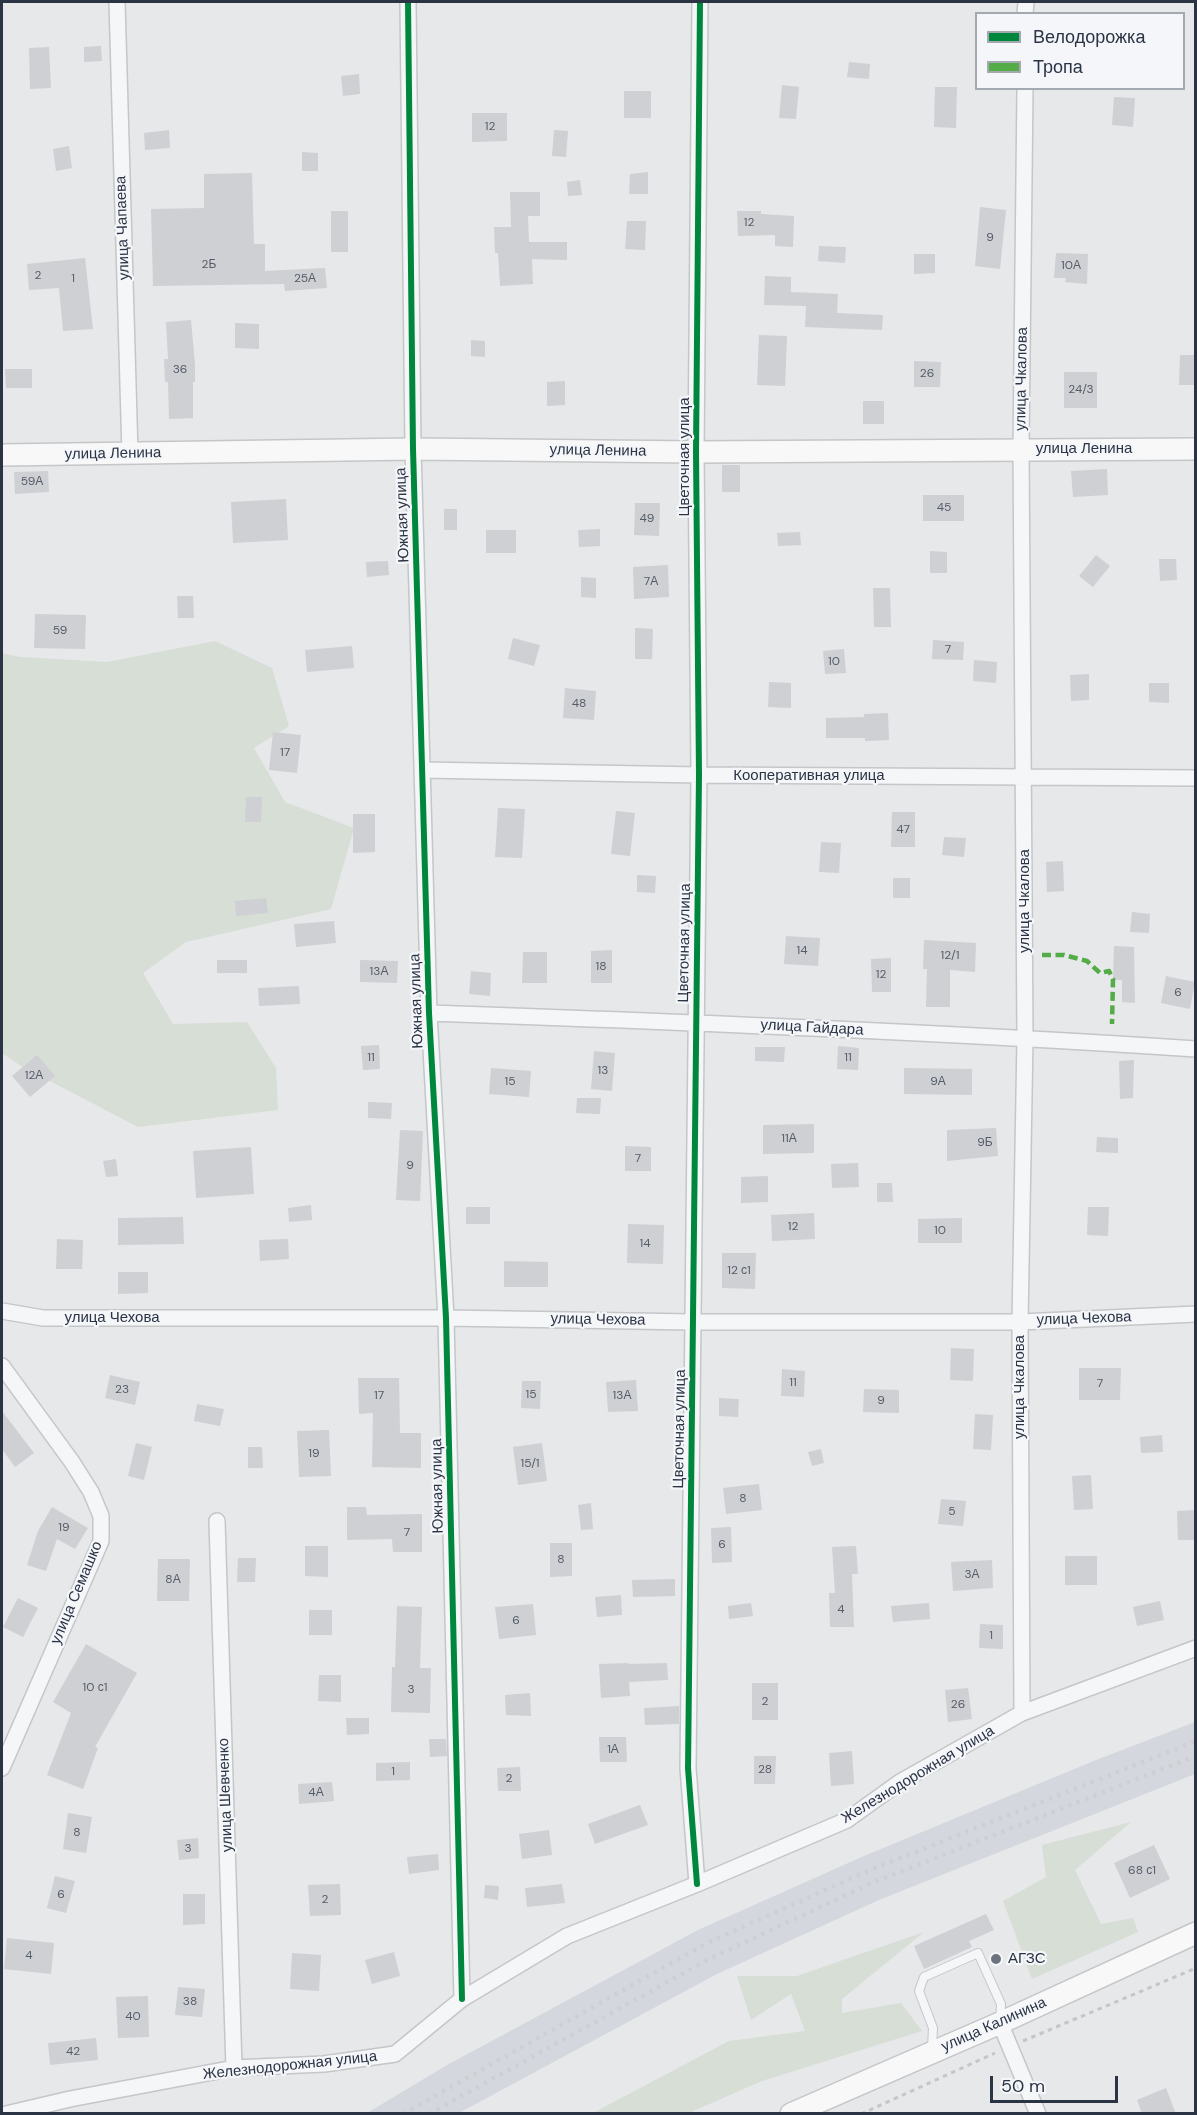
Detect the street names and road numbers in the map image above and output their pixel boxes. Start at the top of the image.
street label: улица Чапаева [112,175,134,281]
street label: улица Чкалова [1012,327,1032,431]
street label: Цветочная улица [676,397,694,517]
street label: улица Ленина [1036,440,1132,458]
street label: улица Ленина [550,441,646,461]
street label: улица Ленина [65,444,161,464]
street label: Южная улица [392,467,414,563]
street label: Кооперативная улица [733,767,885,785]
street label: улица Чкалова [1016,849,1034,953]
street label: Цветочная улица [675,883,695,1003]
street label: Южная улица [406,953,428,1049]
street label: улица Гайдара [760,1016,864,1040]
street label: улица Чехова [1036,1308,1132,1330]
street label: улица Чехова [64,1309,160,1327]
street label: улица Чехова [550,1310,646,1330]
street label: улица Чкалова [1011,1335,1029,1439]
street label: Цветочная улица [670,1369,690,1489]
street label: Южная улица [428,1438,448,1534]
street label: улица Семашко [47,1539,107,1647]
street label: Железнодорожная улица [838,1722,998,1828]
street label: улица Шевченко [215,1738,237,1852]
street label: улица Калинина [939,1994,1049,2056]
street label: Железнодорожная улица [202,2048,378,2084]

